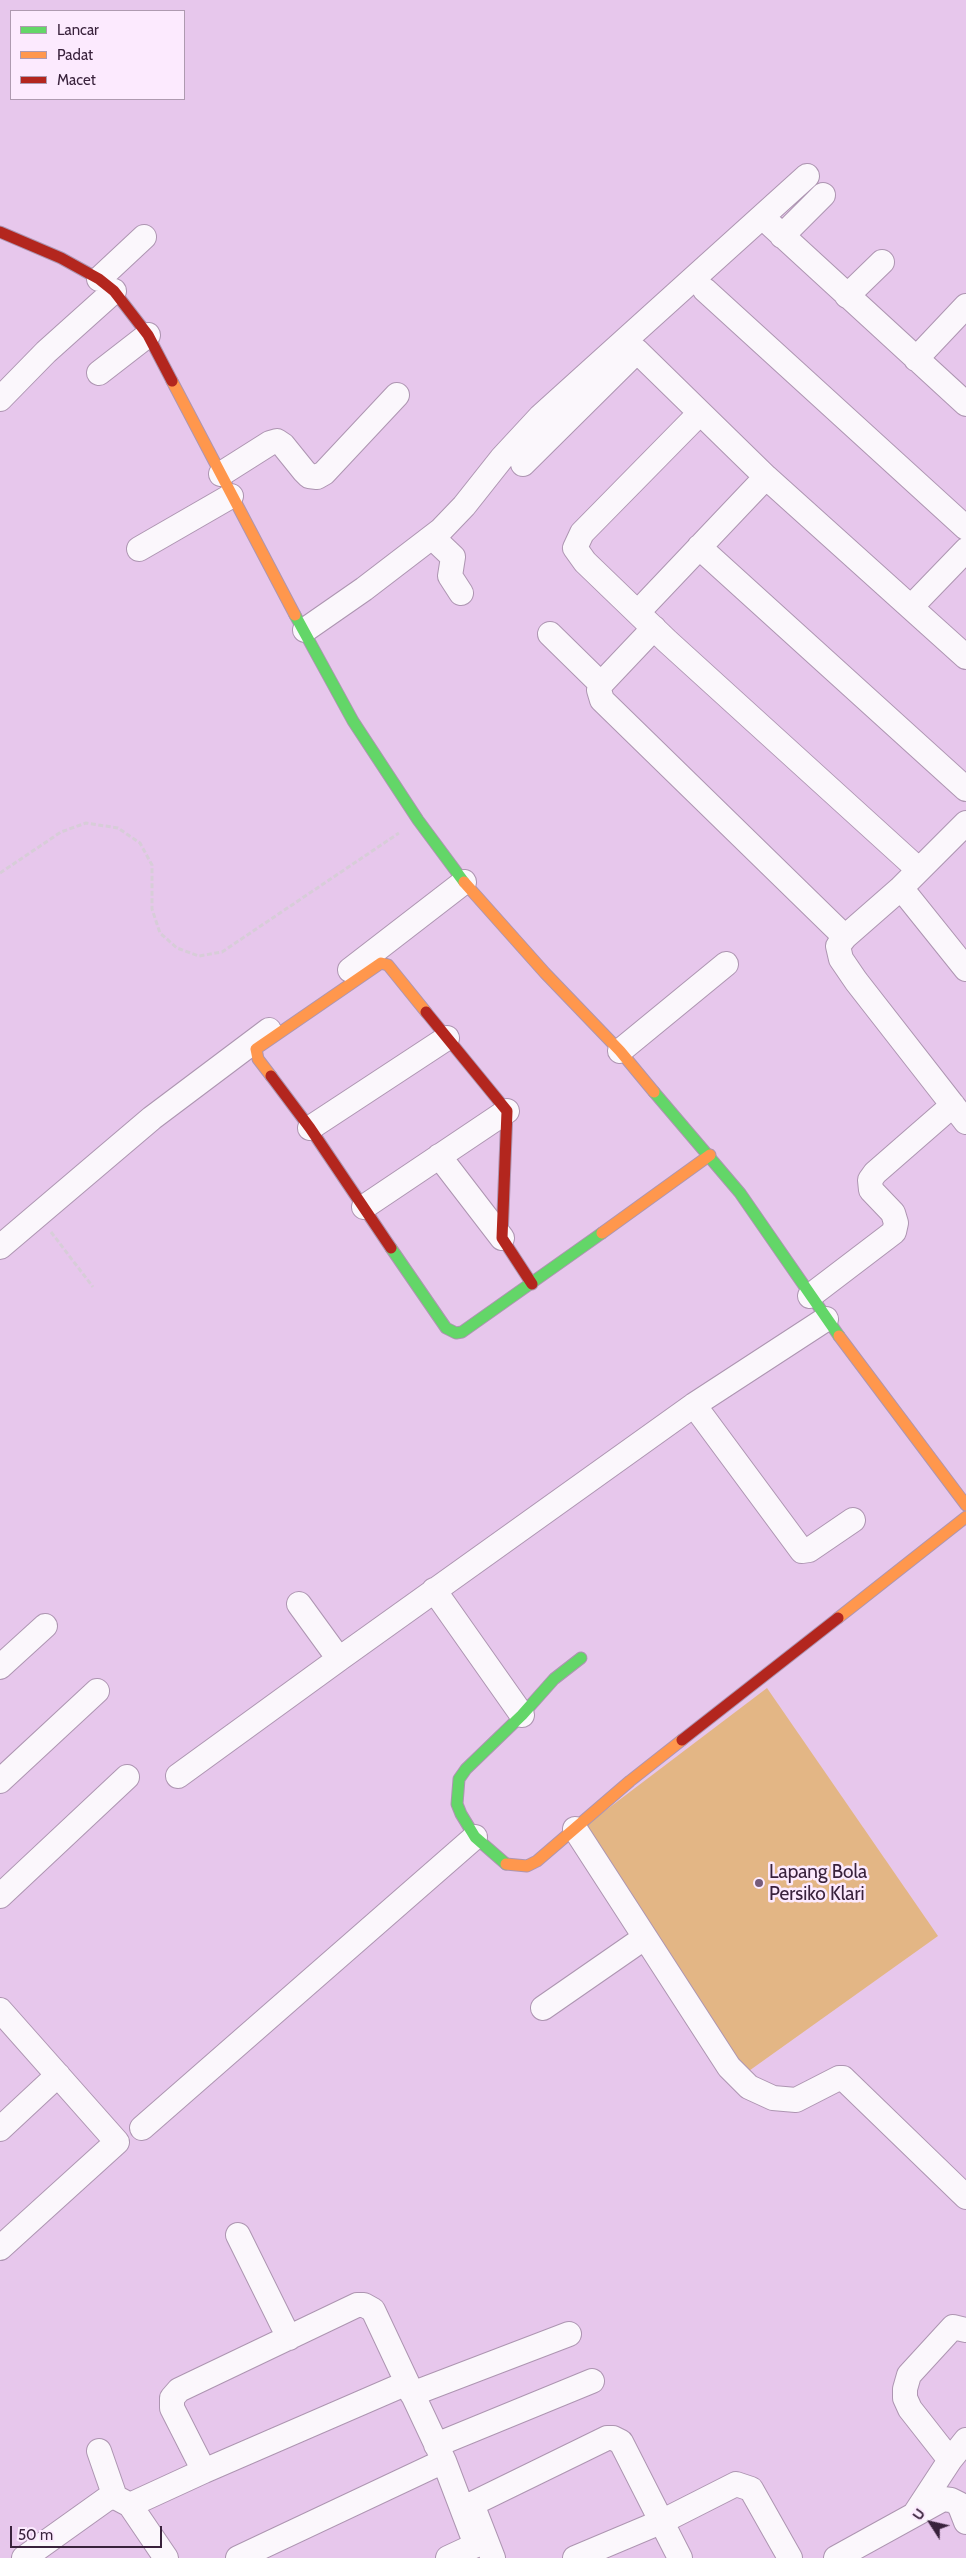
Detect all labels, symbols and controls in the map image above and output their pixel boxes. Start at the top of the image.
legend [10,10,185,100]
text: Lancar [57,21,99,39]
text: Padat [57,46,93,64]
text: Macet [57,71,96,89]
place label: Lapang Bola Persiko Klari [769,1861,867,1905]
marker: Lapang Bola Persiko Klari [753,1877,765,1889]
north arrow [906,2498,956,2548]
text: U [908,2505,929,2524]
scale bar [12,2516,165,2548]
text: 50 m [18,2526,53,2544]

